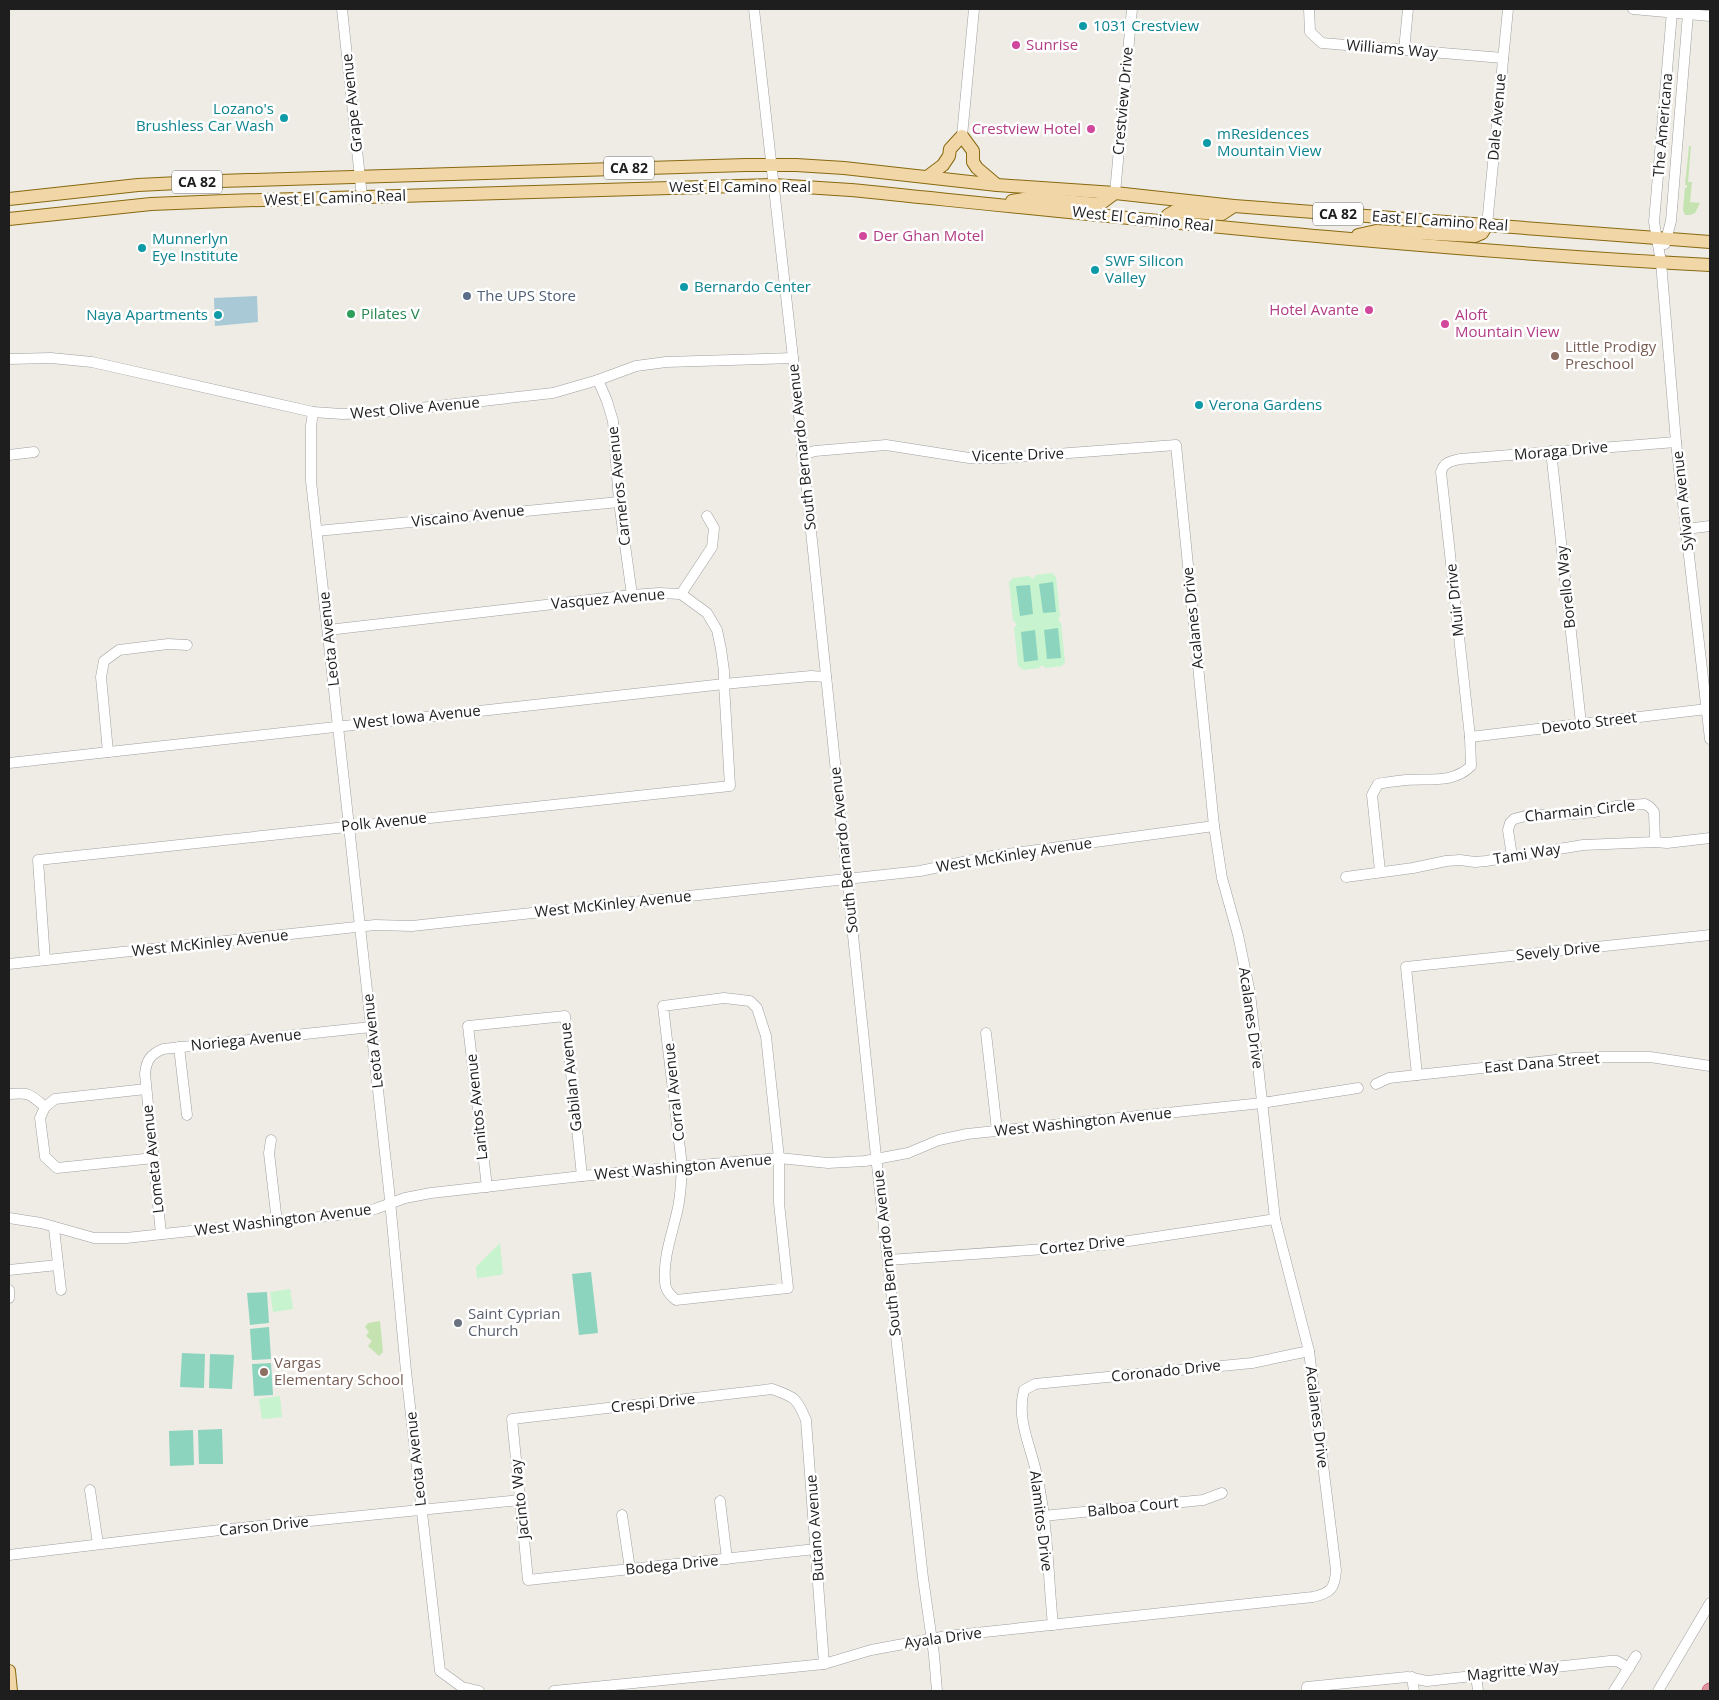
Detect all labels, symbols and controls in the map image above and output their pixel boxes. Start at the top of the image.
place label: 1031 Crestview [1093,15,1199,35]
marker: 1031 Crestview [1077,20,1089,32]
place label: Sunrise [1026,34,1078,54]
street label: Williams Way [1345,34,1439,62]
marker: Sunrise [1010,39,1022,51]
street label: Crestview Drive [1107,46,1137,156]
street label: Grape Avenue [336,53,366,153]
street label: Dale Avenue [1482,72,1510,161]
street label: The Americana [1647,72,1677,178]
place label: Lozano's Brushless Car Wash [136,98,274,135]
marker: Lozano's Brushless Car Wash [278,112,290,124]
place label: Crestview Hotel [972,118,1081,138]
marker: Crestview Hotel [1085,123,1097,135]
place label: mResidences Mountain View [1217,123,1322,160]
marker: mResidences Mountain View [1201,137,1213,149]
road number: CA 82 [604,156,654,180]
road number: CA 82 [172,170,222,193]
street label: West El Camino Real [669,176,811,196]
street label: West El Camino Real [264,185,406,209]
street label: West El Camino Real [1071,201,1215,235]
road number: CA 82 [1313,202,1363,225]
street label: East El Camino Real [1371,205,1509,235]
place label: Der Ghan Motel [873,225,984,245]
place label: Munnerlyn Eye Institute [152,228,238,265]
marker: Der Ghan Motel [857,230,869,242]
marker: Munnerlyn Eye Institute [136,242,148,254]
place label: SWF Silicon Valley [1105,250,1184,287]
marker: SWF Silicon Valley [1089,264,1101,276]
place label: Bernardo Center [694,276,811,296]
marker: Bernardo Center [678,281,690,293]
place label: The UPS Store [477,285,576,305]
marker: The UPS Store [461,290,473,302]
place label: Hotel Avante [1269,299,1359,319]
place label: Pilates V [361,303,420,323]
place label: Naya Apartments [86,304,208,324]
marker: Hotel Avante [1363,304,1375,316]
place label: Aloft Mountain View [1455,304,1560,341]
marker: Pilates V [345,308,357,320]
marker: Naya Apartments [212,309,224,321]
marker: Aloft Mountain View [1439,318,1451,330]
place label: Little Prodigy Preschool [1565,336,1657,373]
marker: Little Prodigy Preschool [1549,350,1561,362]
street label: South Bernardo Avenue [782,363,820,531]
street label: West Olive Avenue [349,391,481,423]
place label: Verona Gardens [1209,394,1322,414]
marker: Verona Gardens [1193,399,1205,411]
street label: Carneros Avenue [602,425,634,547]
street label: Moraga Drive [1513,436,1609,464]
street label: Vicente Drive [972,442,1064,466]
street label: Sylvan Avenue [1667,450,1697,552]
street label: Viscaino Avenue [410,499,525,531]
street label: Borello Way [1551,544,1579,630]
street label: Muir Drive [1440,563,1468,638]
street label: Acalanes Drive [1177,566,1207,670]
street label: Vasquez Avenue [550,583,666,613]
street label: Leota Avenue [313,591,343,687]
street label: West Iowa Avenue [352,699,482,733]
street label: Devoto Street [1540,706,1638,738]
street label: South Bernardo Avenue [824,766,862,934]
street label: Charmain Circle [1524,794,1636,826]
street label: Polk Avenue [340,807,428,835]
street label: West McKinley Avenue [935,832,1093,876]
street label: Tami Way [1492,838,1562,868]
street label: West McKinley Avenue [534,885,692,921]
street label: West McKinley Avenue [131,924,289,960]
street label: Sevely Drive [1515,936,1601,964]
street label: Acalanes Drive [1235,966,1269,1070]
street label: Leota Avenue [357,993,387,1089]
street label: Gabilan Avenue [554,1022,586,1133]
street label: Noriega Avenue [190,1023,302,1055]
street label: Corral Avenue [658,1042,688,1142]
street label: East Dana Street [1483,1047,1600,1077]
street label: Lanitos Avenue [460,1053,492,1161]
street label: West Washington Avenue [993,1102,1172,1140]
street label: Lometa Avenue [136,1104,168,1214]
street label: West Washington Avenue [593,1148,772,1184]
street label: South Bernardo Avenue [867,1169,905,1337]
street label: West Washington Avenue [193,1198,372,1240]
street label: Cortez Drive [1038,1230,1126,1258]
place label: Saint Cyprian Church [468,1303,560,1340]
marker: Saint Cyprian Church [452,1317,464,1329]
place label: Vargas Elementary School [274,1352,404,1389]
street label: Coronado Drive [1110,1354,1222,1386]
street label: Acalanes Drive [1302,1365,1334,1469]
marker: Vargas Elementary School [258,1366,270,1378]
street label: Crespi Drive [610,1388,696,1416]
street label: Leota Avenue [400,1411,430,1507]
street label: Jacinto Way [505,1458,533,1542]
street label: Alamitos Drive [1026,1469,1058,1572]
street label: Butano Avenue [800,1474,828,1582]
street label: Balboa Court [1086,1491,1179,1521]
street label: Carson Drive [218,1510,310,1540]
street label: Bodega Drive [624,1549,719,1579]
street label: Ayala Drive [903,1622,983,1652]
street label: Magritte Way [1466,1655,1560,1685]

